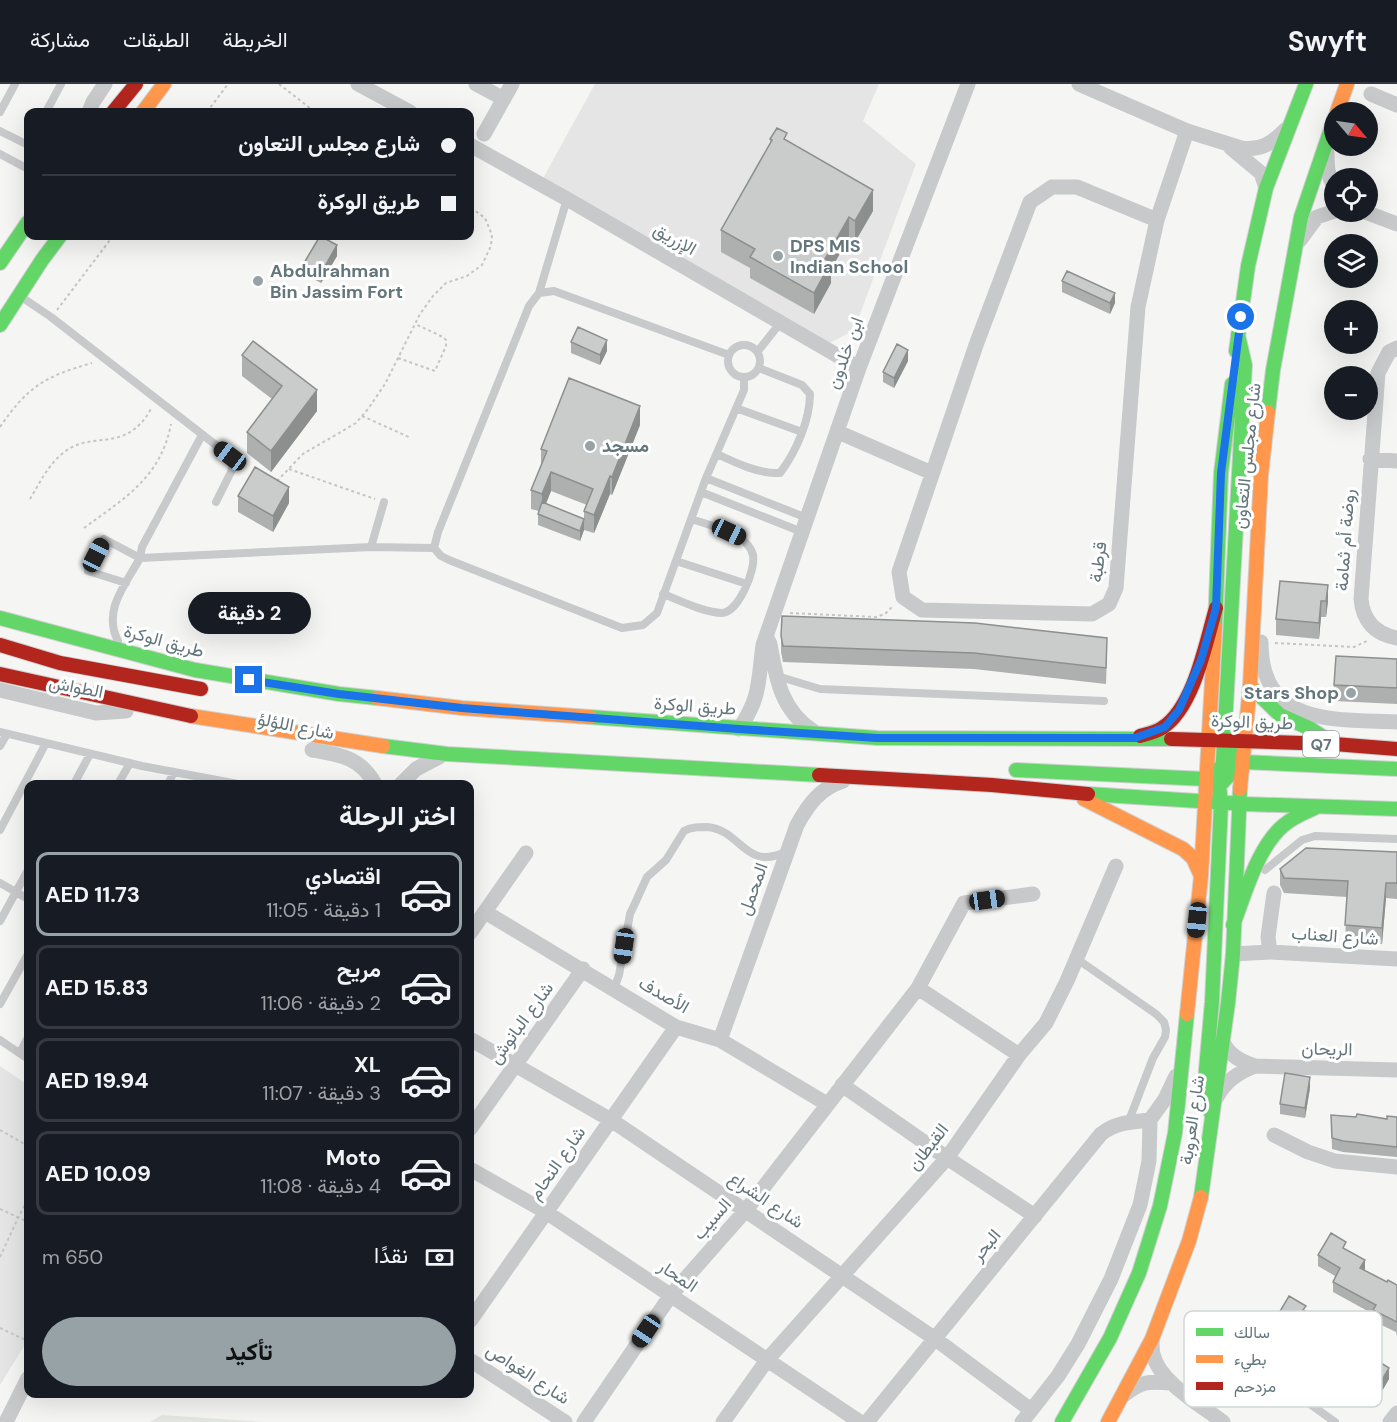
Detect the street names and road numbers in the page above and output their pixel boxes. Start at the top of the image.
street label: الإزريق [649,217,701,261]
street label: ابن خلدون [821,314,869,392]
street label: شارع مجلس التعاون [1227,382,1267,530]
street label: روضة أم ثمامة [1329,488,1361,592]
street label: قرطبة [1084,540,1112,584]
street label: طريق الوكرة [121,619,207,663]
street label: الطواش [47,670,105,704]
street label: طريق الوكرة [653,691,737,721]
street label: شارع اللؤلؤ [256,707,336,745]
street label: طريق الوكرة [1210,709,1294,735]
road number: Q7 [1303,731,1339,757]
street label: المحمل [732,859,774,919]
street label: شارع العناب [1291,921,1379,951]
street label: الأصدف [634,971,694,1019]
street label: شارع البانوش [483,977,559,1069]
street label: الريحان [1301,1037,1353,1061]
street label: شارع العروبة [1174,1074,1210,1166]
street label: القبطان [902,1118,954,1176]
street label: شارع النحام [523,1122,591,1204]
street label: شارع الشراع [724,1166,808,1234]
street label: السيب [687,1193,737,1245]
street label: البحر [965,1224,1006,1267]
street label: المحار [653,1254,702,1298]
street label: شارع الغواص [482,1338,574,1410]

